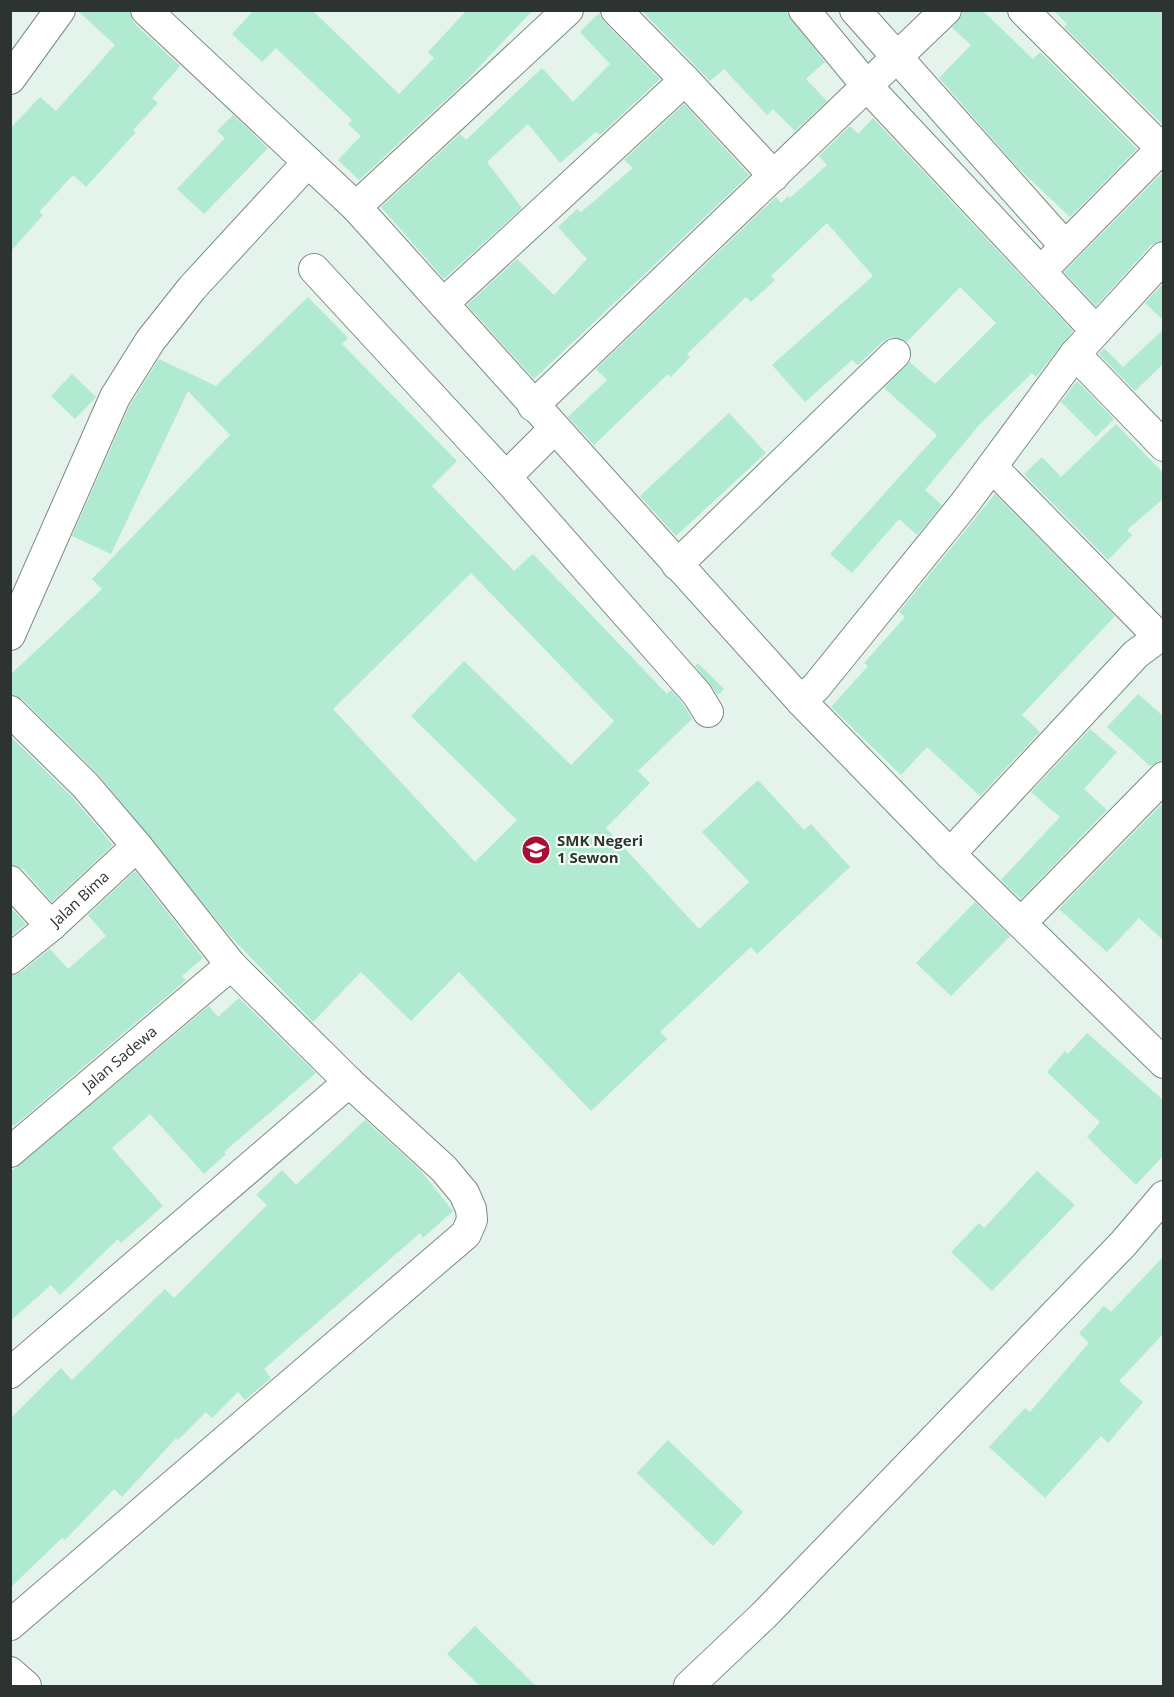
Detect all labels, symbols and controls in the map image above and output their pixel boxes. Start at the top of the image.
place label: SMK Negeri 1 Sewon [557,830,643,867]
school or university icon: SMK Negeri 1 Sewon [520,834,552,866]
street label: Jalan Bima [44,866,113,932]
street label: Jalan Sadewa [76,1021,161,1097]

